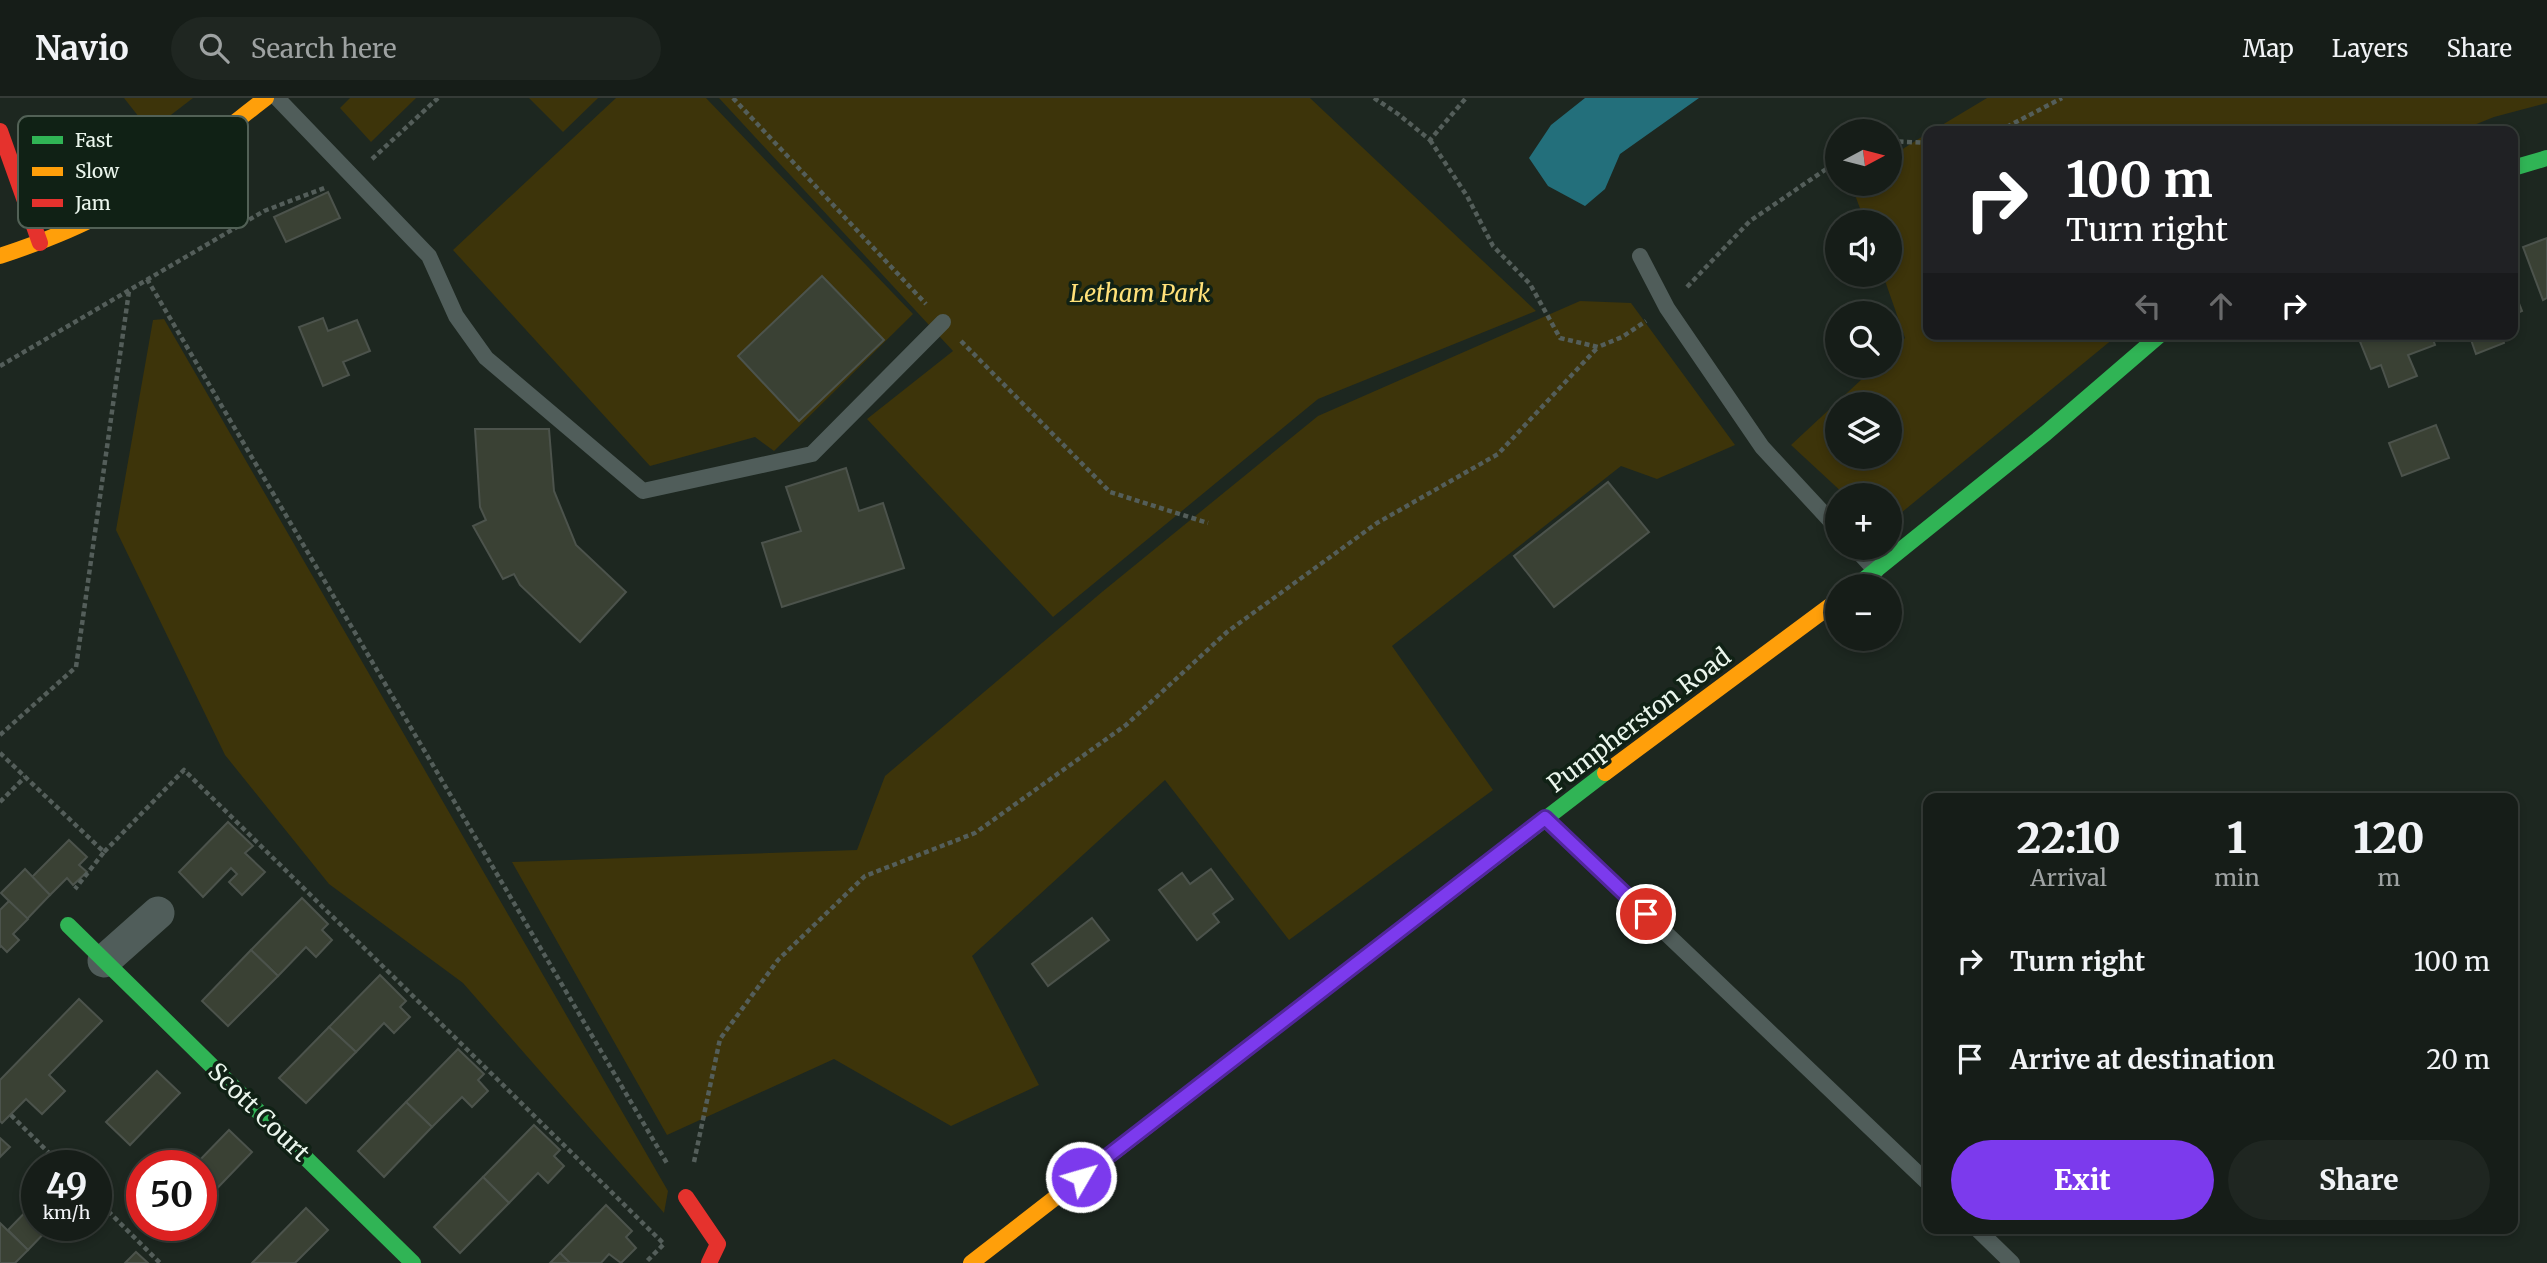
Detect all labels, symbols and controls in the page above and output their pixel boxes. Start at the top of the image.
search box [171,17,661,80]
text: Navio [35,28,129,69]
icon: search [195,29,233,67]
text: Search here [251,32,396,65]
text: Map [2243,33,2294,64]
text: Layers [2332,33,2408,64]
text: Share [2446,33,2512,64]
legend [18,116,248,228]
north arrow [1825,119,1902,196]
map controls [1825,119,1902,651]
text: Fast [75,128,113,152]
text: 100 m [2066,149,2213,210]
icon: right [1951,154,2042,245]
text: Slow [75,159,120,183]
text: Jam [74,191,111,215]
button: sound [1825,210,1902,287]
text: Turn right [2066,210,2228,250]
park label: Letham Park [1070,278,1210,309]
icon: left [2129,287,2167,325]
icon: ahead [2202,287,2240,325]
icon: right [2275,287,2313,325]
button: search [1825,301,1902,378]
button: layers [1825,392,1902,469]
button: + [1825,483,1902,560]
button: − [1825,574,1902,651]
street label: Pumpherston Road [1541,641,1737,799]
text: 22:10 [2016,812,2121,864]
text: 1 [2227,812,2247,864]
text: 120 [2353,812,2425,864]
text: Arrival [2030,863,2107,892]
text: min [2214,863,2260,892]
text: m [2377,863,2400,892]
pin [1616,884,1676,944]
icon: arrive [1627,895,1665,933]
icon: right [1951,942,1989,980]
text: Turn right [2010,945,2145,978]
text: 100 m [2414,945,2490,978]
icon: arrive [1951,1040,1989,1078]
text: Arrive at destination [2010,1043,2275,1076]
text: 20 m [2426,1043,2490,1076]
street label: Scott Court [202,1056,317,1169]
position arrow [1044,1140,1118,1214]
button: Exit [1951,1140,2214,1220]
button: Share [2228,1140,2490,1220]
speed limit sign: 50 [126,1150,217,1241]
text: 49 [46,1164,87,1208]
text: km/h [43,1201,90,1224]

